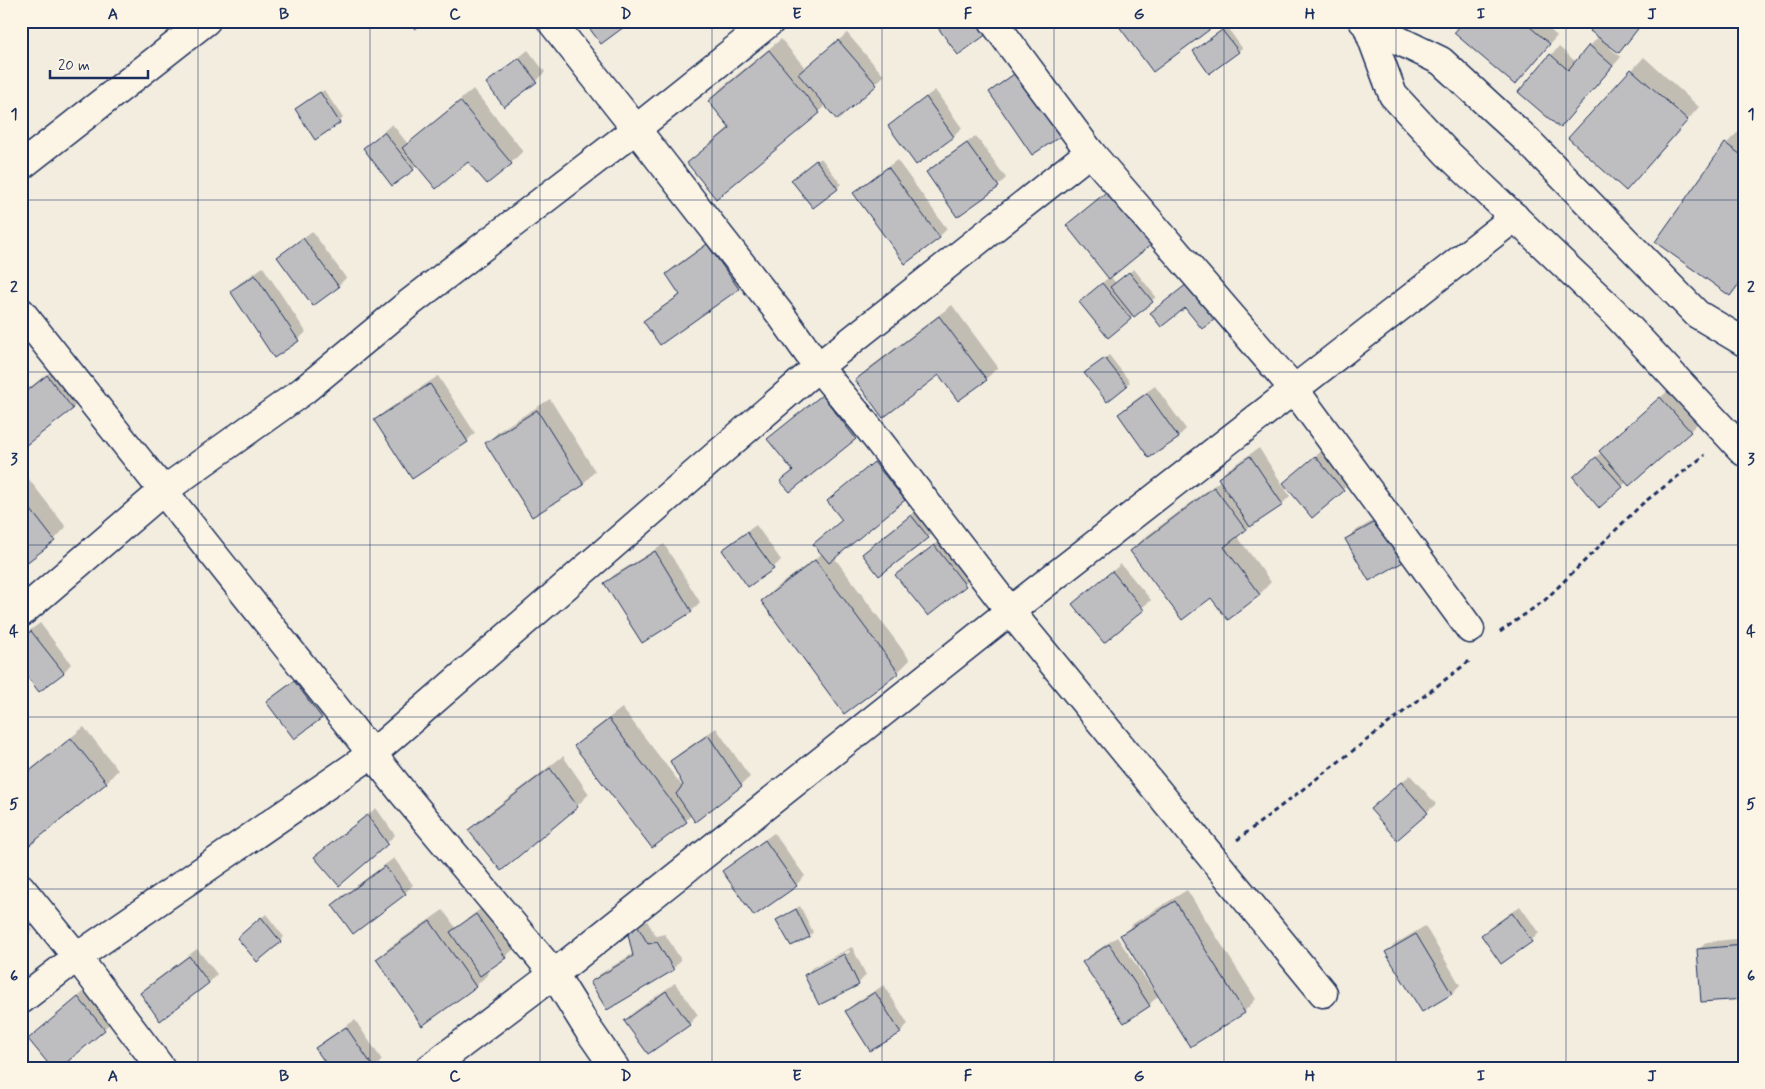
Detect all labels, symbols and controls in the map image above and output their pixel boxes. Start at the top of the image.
text: A [108,4,118,25]
text: B [279,4,289,25]
text: C [449,4,461,25]
text: D [620,4,632,25]
text: E [792,4,802,25]
text: F [964,4,973,25]
text: G [1134,4,1145,25]
text: H [1305,4,1316,25]
text: I [1477,4,1486,25]
text: J [1647,4,1657,25]
scale bar [50,48,148,80]
text: 20 m [58,56,90,76]
text: 1 [10,104,18,125]
text: 1 [1747,104,1755,125]
text: 2 [10,277,18,298]
text: 2 [1747,277,1755,298]
text: 3 [10,449,18,470]
text: 3 [1747,449,1755,470]
text: 4 [9,621,19,642]
text: 4 [1746,621,1756,642]
text: 5 [9,794,19,815]
text: 5 [1746,794,1756,815]
text: 6 [10,966,18,987]
text: 6 [1747,966,1755,987]
text: A [108,1066,118,1087]
text: B [279,1066,289,1087]
text: C [449,1066,461,1087]
text: D [620,1066,632,1087]
text: E [792,1066,802,1087]
text: F [964,1066,973,1087]
text: G [1134,1066,1145,1087]
text: H [1305,1066,1316,1087]
text: I [1477,1066,1486,1087]
text: J [1647,1066,1657,1087]

